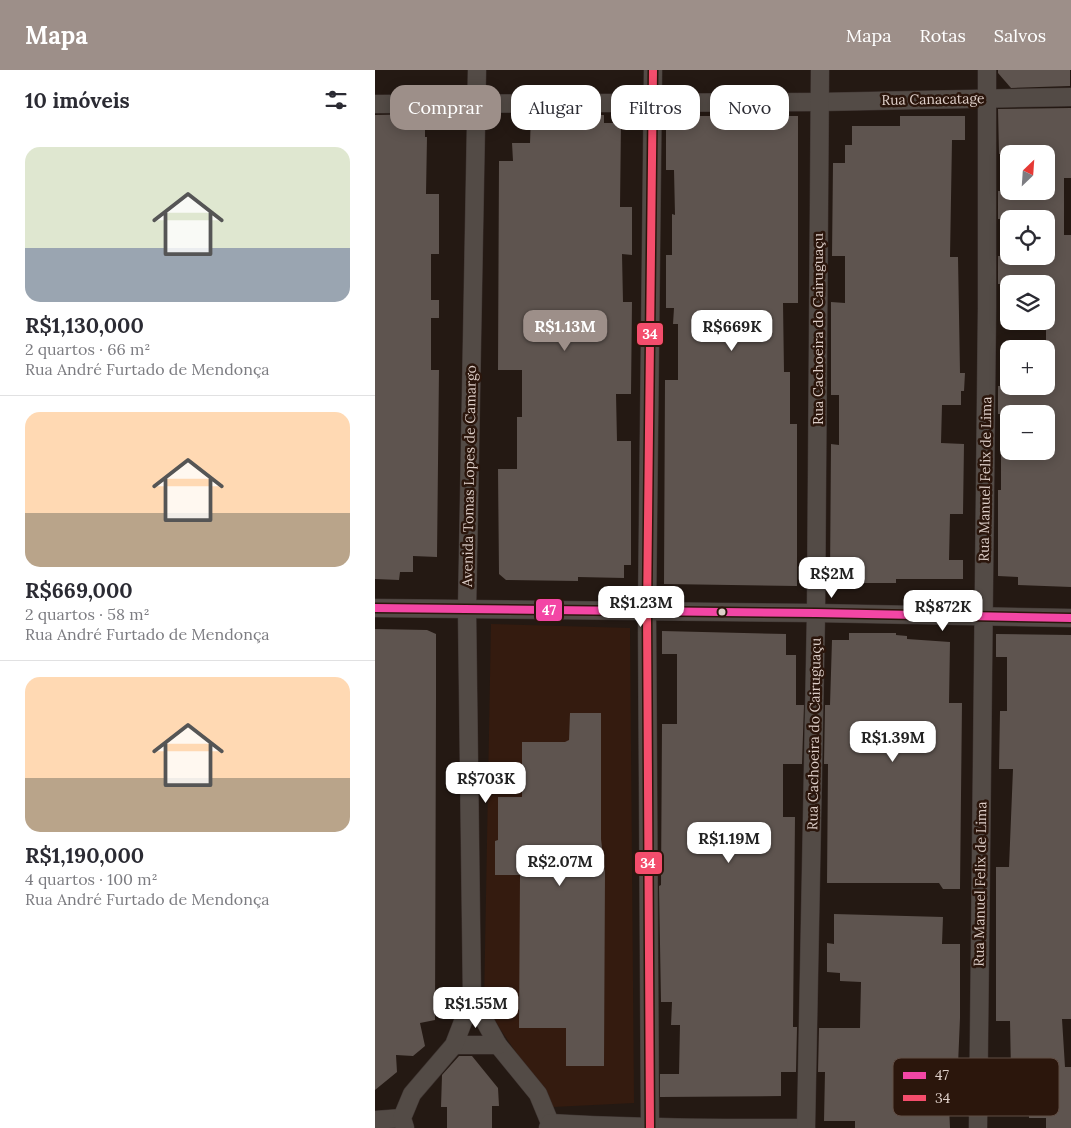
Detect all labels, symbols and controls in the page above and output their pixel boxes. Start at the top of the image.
text: Mapa [25,20,88,51]
text: Mapa [846,24,892,47]
text: Rotas [920,24,966,47]
text: Salvos [994,24,1046,47]
chip: Comprar [390,85,501,130]
chip: Alugar [511,85,601,130]
chip: Filtros [611,85,700,130]
chip: Novo [710,85,789,130]
icon: filters [322,86,350,114]
text: 10 imóveis [25,87,130,114]
street label: Rua Canacatage [881,89,985,109]
north arrow [1000,145,1055,200]
map controls [1000,145,1055,460]
icon: home [143,179,233,269]
button: locate [1000,210,1055,265]
street label: Rua Cachoeira do Cairuguaçu [809,233,827,425]
button: layers [1000,275,1055,330]
pin: R$1.13M [519,310,611,352]
pin: R$669K [691,310,773,352]
text: R$1,130,000 [25,312,144,339]
text: R$1.13M [534,316,596,336]
text: R$669K [702,316,762,336]
line badge: 34 [636,322,664,346]
text: 34 [642,325,658,343]
text: 2 quartos · 66 m² [25,339,150,359]
button: + [1000,340,1055,395]
text: Rua André Furtado de Mendonça [25,359,270,379]
street label: Avenida Tomas Lopes de Camargo [458,365,480,588]
street label: Rua Manuel Felix de Lima [975,396,995,562]
button: − [1000,405,1055,460]
icon: home [143,445,233,535]
pin: R$2M [802,556,862,599]
text: R$2M [810,563,854,583]
text: R$669,000 [25,577,133,604]
pin: R$1.23M [595,586,687,628]
pin: R$872K [902,590,984,632]
text: R$1.23M [609,592,673,612]
text: R$872K [915,596,971,616]
line badge: 47 [535,598,563,622]
text: 47 [542,601,557,619]
text: 2 quartos · 58 m² [25,604,150,624]
unlabelled marker [717,607,727,617]
text: Rua André Furtado de Mendonça [25,624,270,644]
street label: Rua Cachoeira do Cairuguaçu [803,638,825,830]
icon: home [143,710,233,800]
pin: R$1.39M [847,720,939,763]
text: R$1.39M [861,727,925,747]
pin: R$703K [445,762,527,804]
text: R$703K [457,768,515,788]
street label: Rua Manuel Felix de Lima [970,801,990,967]
pin: R$1.19M [683,822,775,864]
text: R$1.19M [698,828,760,848]
text: R$1,190,000 [25,842,144,869]
pin: R$2.07M [514,844,606,887]
text: R$2.07M [527,851,593,871]
line badge: 34 [634,851,663,875]
text: 34 [640,854,656,872]
text: 4 quartos · 100 m² [25,869,158,889]
text: Rua André Furtado de Mendonça [25,889,270,909]
pin: R$1.55M [430,986,522,1029]
text: R$1.55M [444,993,508,1013]
legend [893,1058,1059,1116]
text: 47 [935,1066,950,1084]
text: 34 [935,1089,951,1107]

